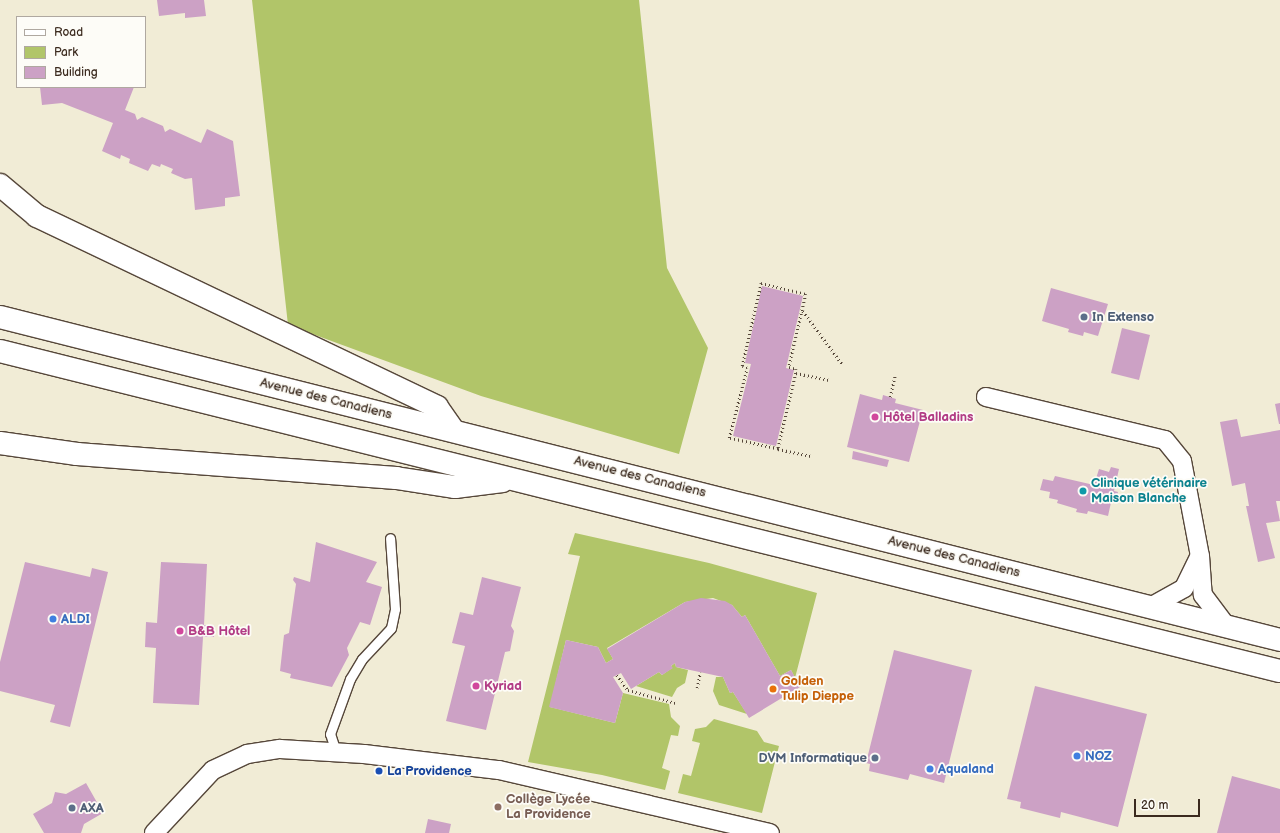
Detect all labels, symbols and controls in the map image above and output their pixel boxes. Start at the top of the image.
legend [16,16,146,88]
text: Road [54,25,83,40]
text: Park [54,45,78,60]
text: Building [54,65,98,80]
place label: In Extenso [1092,309,1154,325]
marker: In Extenso [1079,312,1089,322]
street label: Avenue des Canadiens [258,375,394,423]
place label: Hôtel Balladins [883,409,973,425]
marker: Hôtel Balladins [870,412,880,422]
street label: Avenue des Canadiens [572,453,708,501]
place label: Clinique vétérinaire Maison Blanche [1091,476,1207,507]
marker: Clinique vétérinaire Maison Blanche [1078,486,1088,496]
street label: Avenue des Canadiens [886,533,1022,581]
place label: ALDI [61,611,90,627]
marker: ALDI [48,614,58,624]
place label: B&B Hôtel [188,623,250,639]
marker: B&B Hôtel [175,626,185,636]
place label: Golden Tulip Dieppe [781,674,854,705]
place label: Kyriad [484,678,522,694]
marker: Kyriad [471,681,481,691]
marker: Golden Tulip Dieppe [768,684,778,694]
place label: NOZ [1085,748,1112,764]
place label: DVM Informatique [759,750,867,766]
marker: NOZ [1072,751,1082,761]
marker: DVM Informatique [870,753,880,763]
place label: Aqualand [938,761,994,777]
place label: La Providence [387,763,472,779]
marker: Aqualand [925,764,935,774]
marker: La Providence [374,766,384,776]
scale bar [1136,791,1202,817]
place label: Collège Lycée La Providence [506,792,591,823]
text: 20 m [1141,798,1168,813]
place label: AXA [80,800,104,816]
marker: Collège Lycée La Providence [493,802,503,812]
marker: AXA [67,803,77,813]

